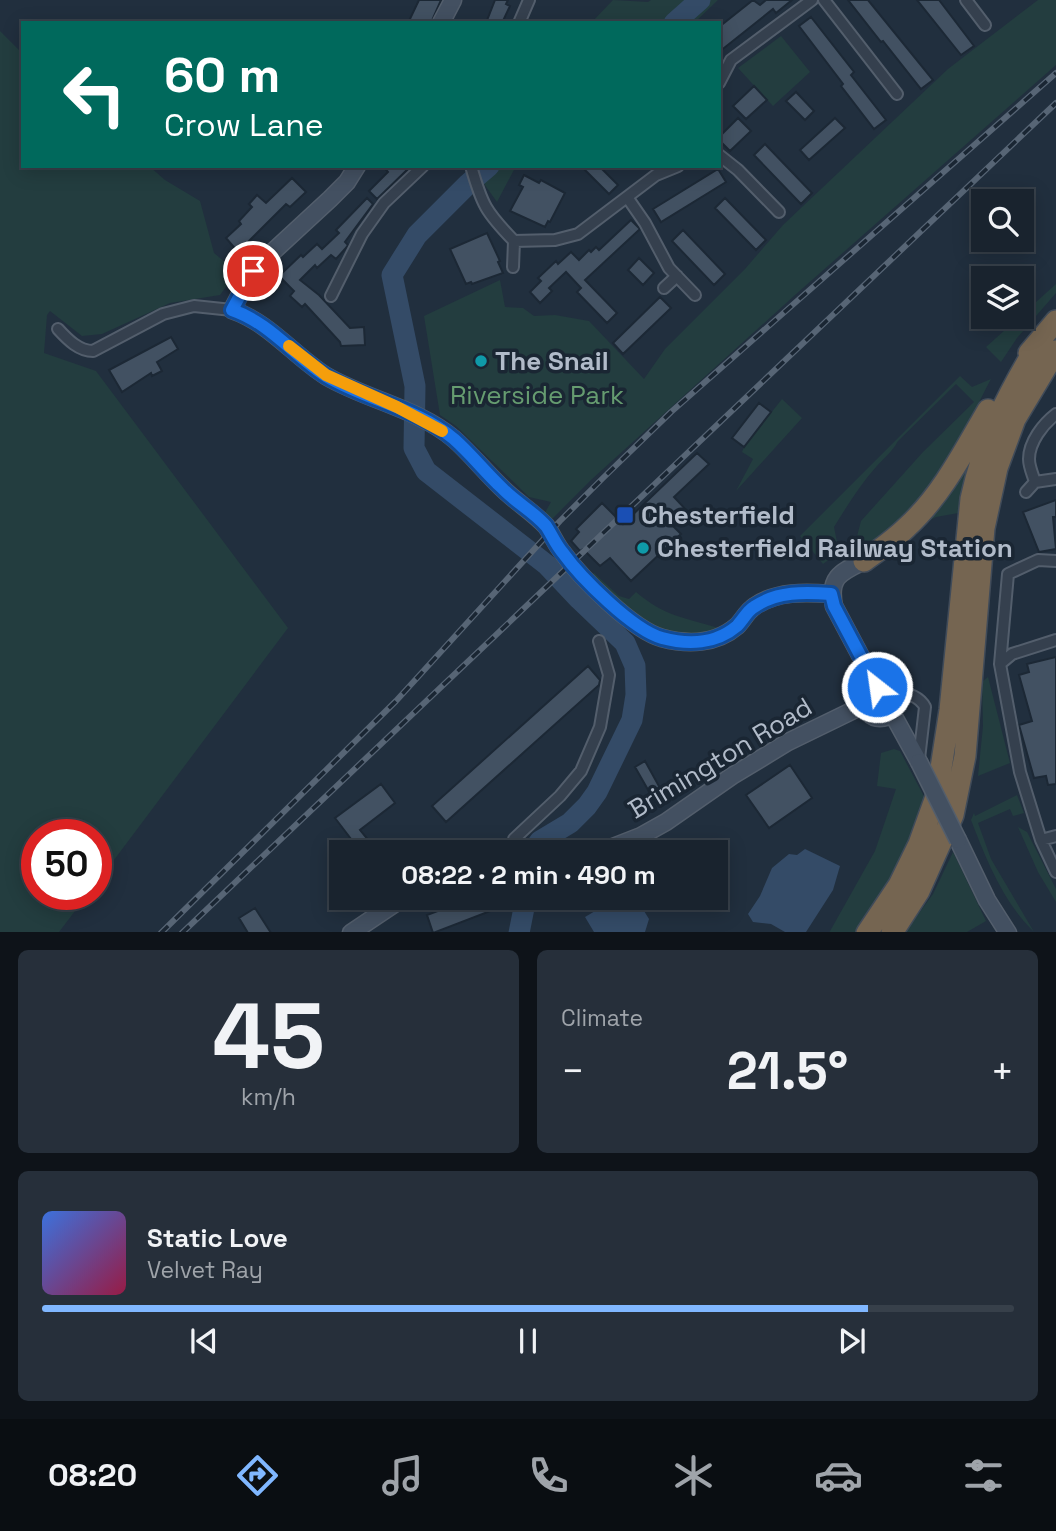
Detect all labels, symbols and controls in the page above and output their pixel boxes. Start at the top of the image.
text: 60 m [164,44,280,106]
icon: left [49,49,140,140]
text: Crow Lane [164,105,324,145]
map controls [971,189,1034,329]
button: search [971,189,1034,252]
pin [223,241,283,301]
icon: arrive [234,252,272,290]
button: layers [971,266,1034,329]
place label: The Snail [495,344,609,378]
marker: The Snail [473,353,489,369]
park label: Riverside Park [450,378,624,412]
place label: Chesterfield [641,498,795,532]
marker: Chesterfield [615,505,635,525]
place label: Chesterfield Railway Station [657,531,1013,565]
marker: Chesterfield Railway Station [635,540,651,556]
position arrow [840,650,914,724]
street label: Brimington Road [622,690,818,826]
speed limit sign: 50 [21,819,112,910]
text: 08:22 · 2 min · 490 m [401,858,656,892]
text: 45 [212,978,325,1095]
text: Climate [561,1003,643,1033]
text: 21.5° [727,1038,848,1104]
text: − [561,1047,585,1095]
text: + [990,1047,1014,1095]
text: km/h [241,1082,296,1112]
text: Static Love [147,1221,288,1255]
text: Velvet Ray [147,1255,263,1285]
icon: previous [185,1322,223,1360]
icon: pause [509,1322,547,1360]
icon: next [833,1322,871,1360]
icon: directions [233,1451,282,1500]
icon: music [378,1451,427,1500]
icon: phone [524,1451,573,1500]
icon: climate [669,1451,718,1500]
icon: car [814,1451,863,1500]
icon: filters [959,1451,1008,1500]
text: 08:20 [48,1455,137,1495]

